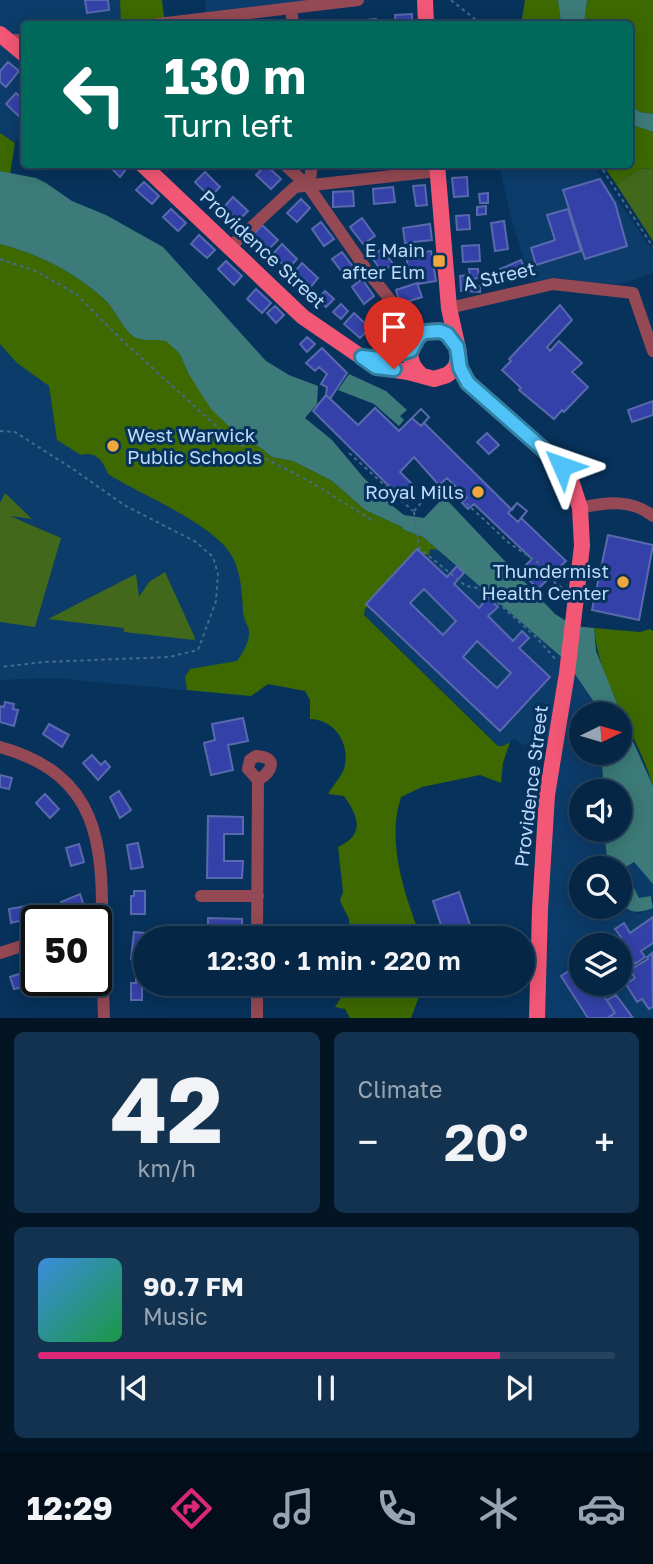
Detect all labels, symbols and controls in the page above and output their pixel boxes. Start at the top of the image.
text: 130 m [164,46,306,105]
icon: left [49,49,140,140]
text: Turn left [164,106,293,144]
street label: Providence Street [196,185,331,313]
place label: E Main after Elm [342,238,425,283]
marker: E Main after Elm [431,253,447,269]
street label: A Street [460,256,537,295]
pin [364,297,424,369]
icon: arrive [375,308,413,346]
place label: West Warwick Public Schools [127,423,262,468]
position arrow [525,429,599,503]
marker: West Warwick Public Schools [105,438,121,454]
place label: Royal Mills [365,480,464,503]
marker: Royal Mills [470,484,486,500]
place label: Thundermist Health Center [482,559,610,604]
marker: Thundermist Health Center [615,574,631,590]
north arrow [569,702,632,765]
map controls [569,702,632,996]
street label: Providence Street [509,704,552,868]
button: sound [569,779,632,842]
button: search [569,856,632,919]
speed limit sign: 50 [21,905,112,996]
button: layers [569,933,632,996]
text: 12:30 · 1 min · 220 m [207,945,461,976]
text: 42 [111,1054,223,1163]
text: Climate [358,1075,442,1103]
text: 20° [444,1110,529,1172]
text: − [358,1119,378,1164]
text: + [594,1119,615,1164]
text: km/h [137,1154,196,1182]
text: 90.7 FM [143,1271,244,1302]
text: Music [143,1302,208,1330]
icon: previous [115,1369,153,1407]
icon: pause [307,1369,345,1407]
icon: next [500,1369,538,1407]
icon: directions [167,1484,216,1533]
icon: music [269,1484,318,1533]
icon: phone [372,1484,421,1533]
icon: climate [474,1484,523,1533]
icon: car [577,1484,626,1533]
text: 12:29 [27,1489,113,1527]

